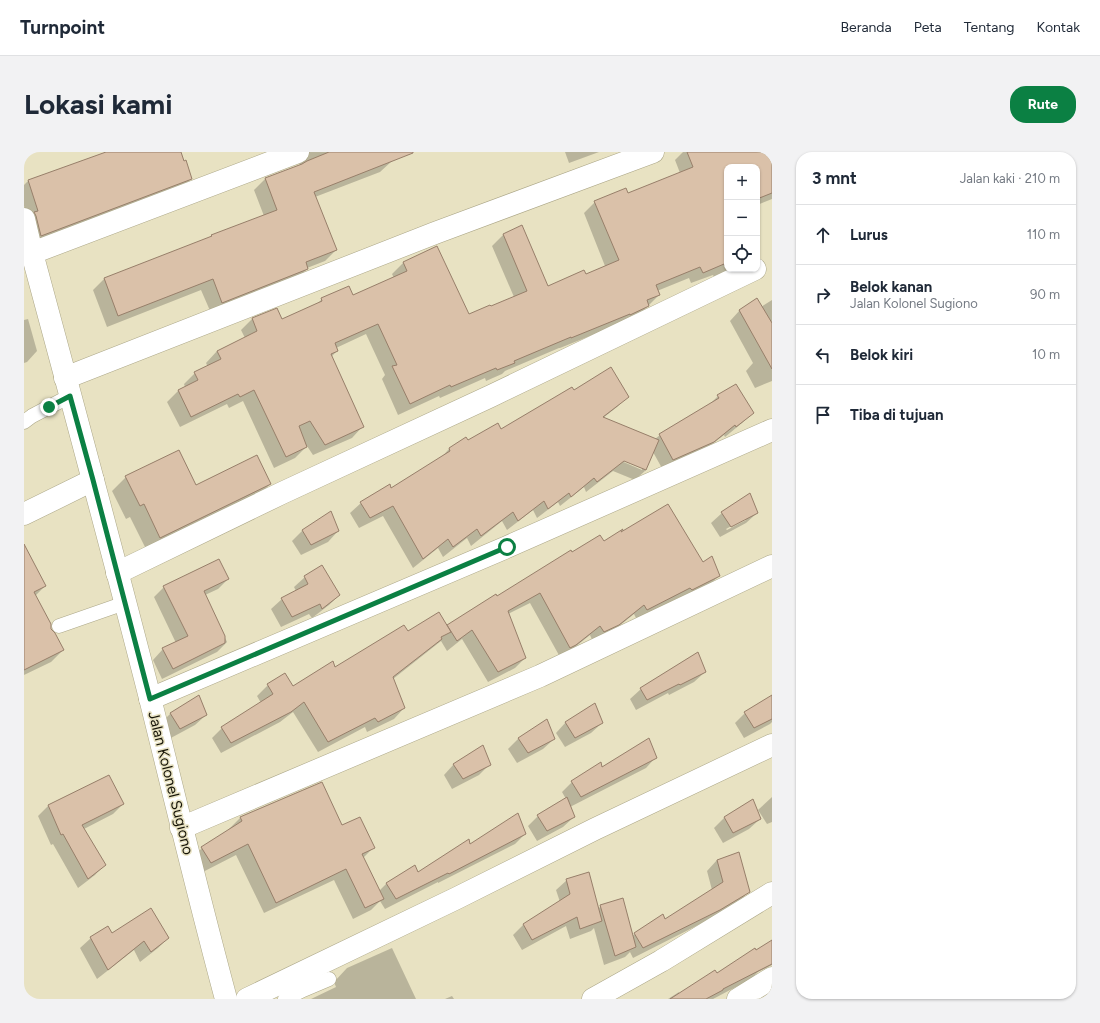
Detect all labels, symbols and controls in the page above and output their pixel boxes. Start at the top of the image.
text: Turnpoint [20,16,105,39]
text: Beranda [840,19,892,36]
text: Peta [914,19,942,36]
text: Tentang [964,19,1014,36]
text: Kontak [1036,19,1080,36]
button: Rute [1010,86,1076,123]
text: Lokasi kami [24,87,173,121]
map controls [724,164,760,272]
button: + [724,164,760,200]
text: 3 mnt [812,168,857,188]
text: Jalan kaki · 210 m [960,171,1060,186]
button: − [724,200,760,236]
icon: ahead [812,224,834,246]
text: Lurus [850,226,888,244]
text: 110 m [1027,227,1060,242]
button: locate [724,236,760,272]
text: Belok kanan [850,278,932,296]
icon: right [812,284,834,306]
text: 90 m [1030,287,1060,302]
text: Jalan Kolonel Sugiono [850,296,978,311]
icon: left [812,344,834,366]
text: Belok kiri [850,346,913,364]
text: 10 m [1032,347,1060,362]
route end [40,398,58,416]
icon: arrive [812,404,834,426]
text: Tiba di tujuan [850,406,944,424]
route start [498,538,516,556]
street label: Jalan Kolonel Sugiono [144,709,198,857]

